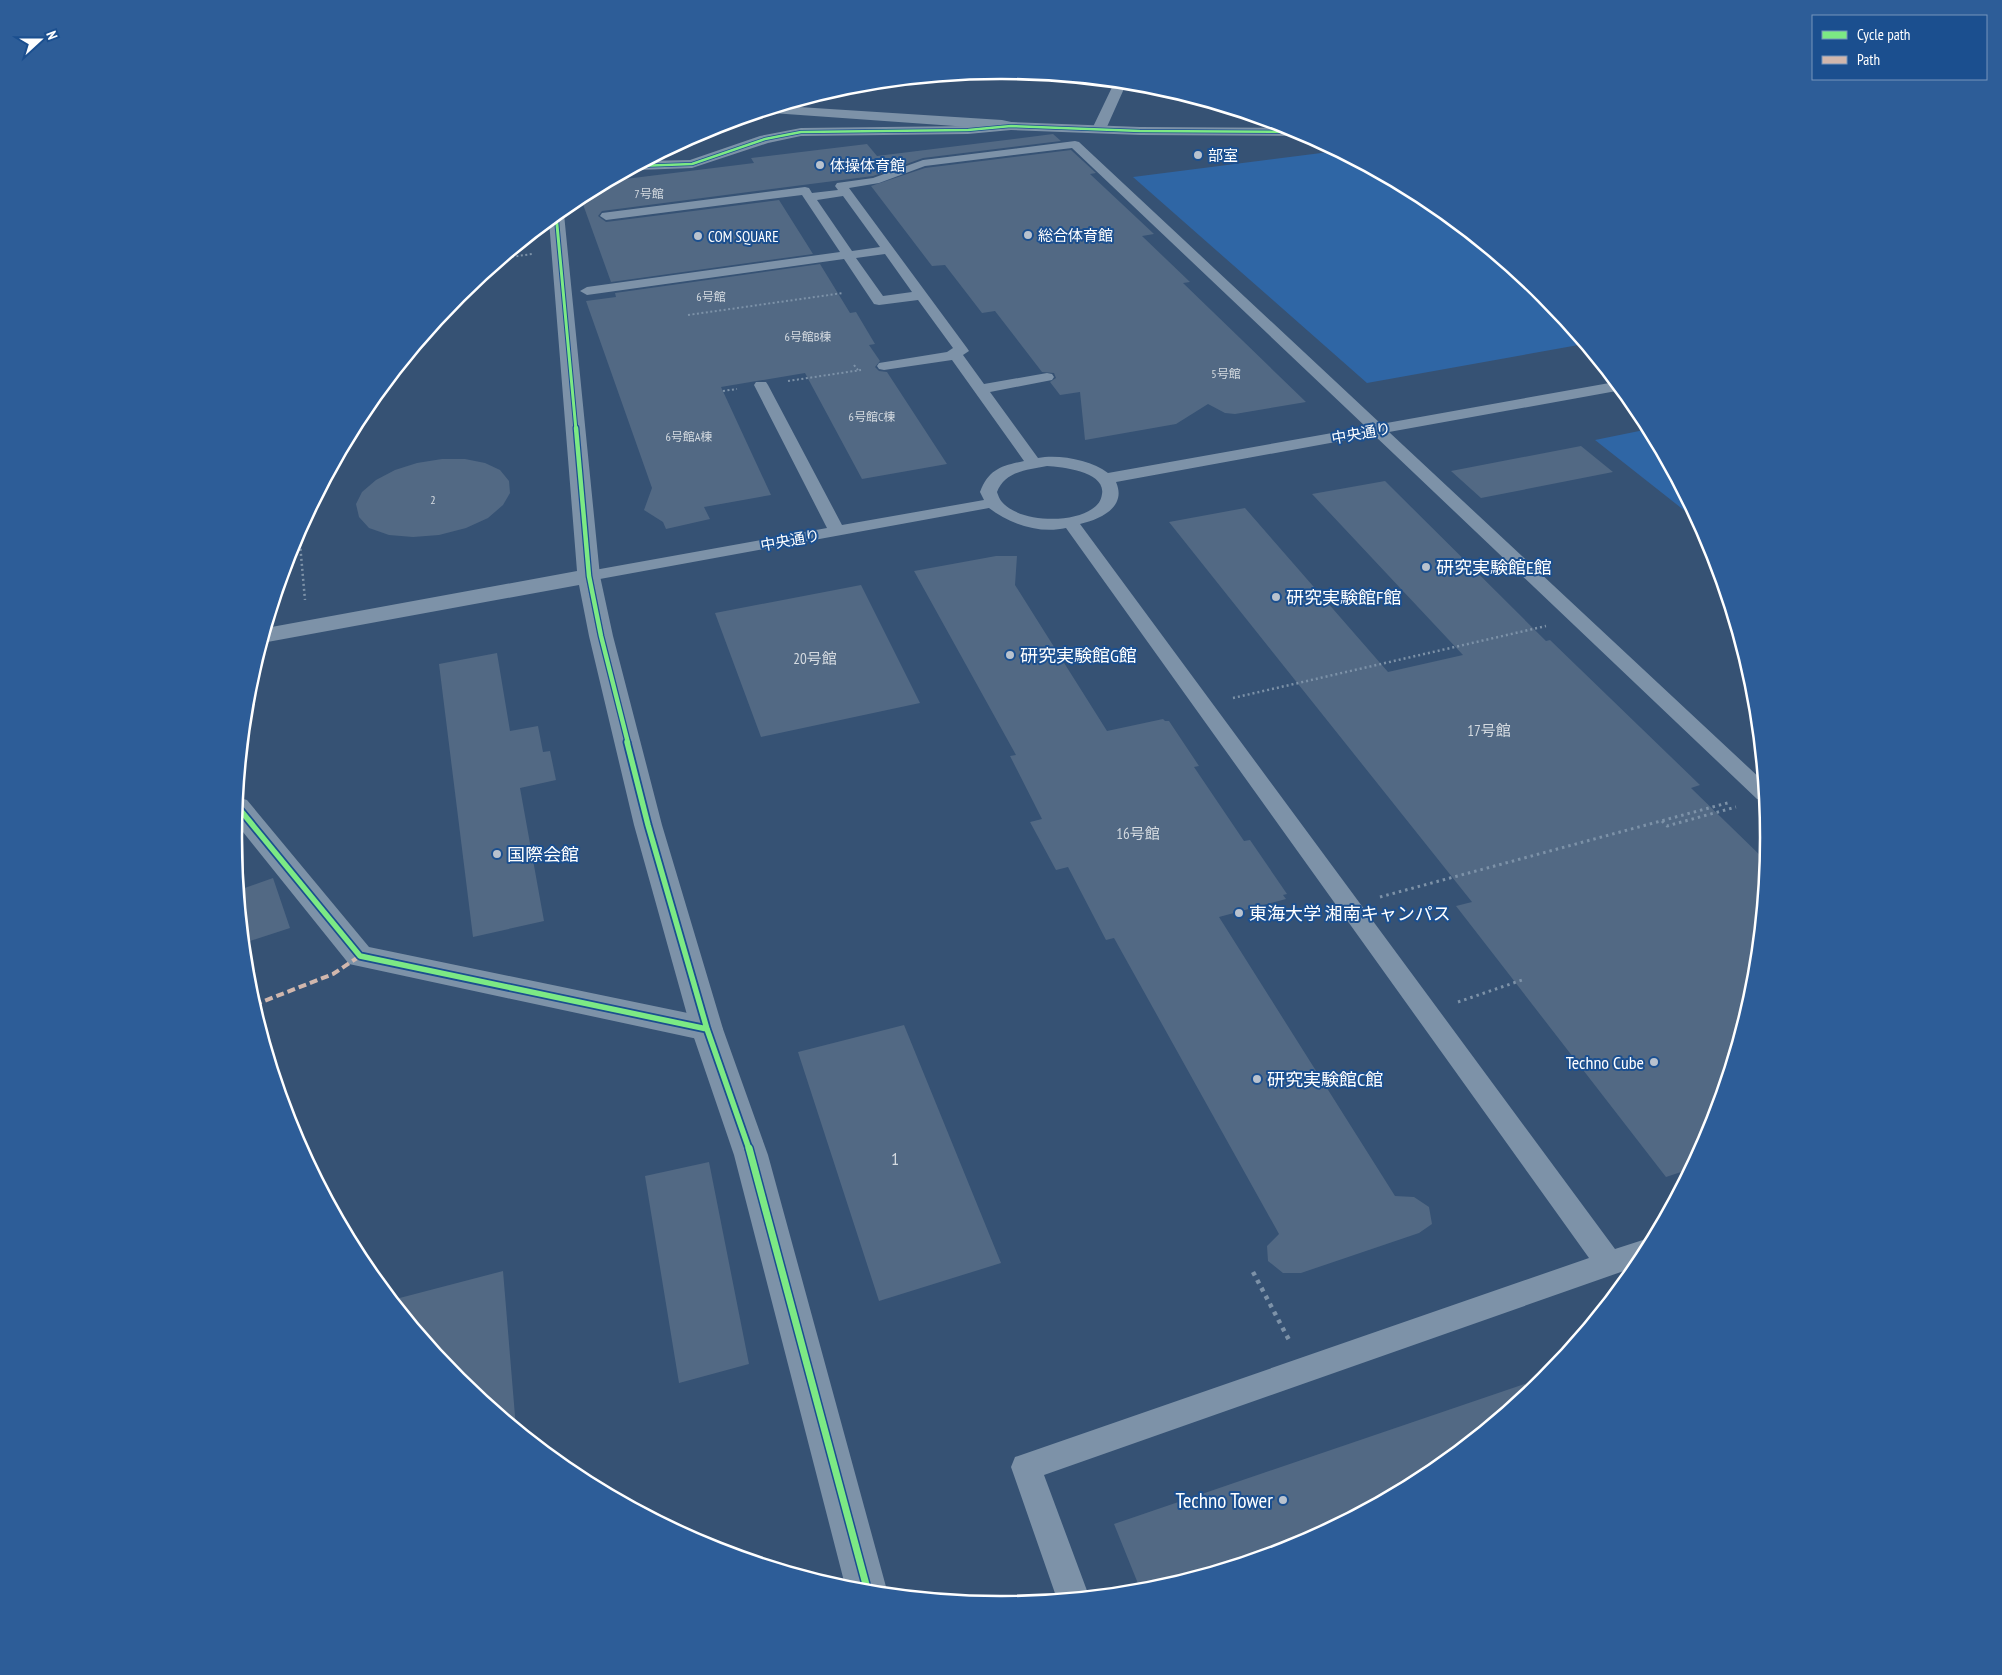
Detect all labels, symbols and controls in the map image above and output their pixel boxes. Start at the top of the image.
north arrow [15,15,65,65]
legend [1812,15,1987,80]
text: Cycle path [1857,25,1910,44]
text: N [42,29,62,42]
text: Path [1857,50,1880,69]
place label: 部室 [1208,146,1238,165]
marker: 部室 [1192,149,1204,161]
place label: 体操体育館 [830,156,905,175]
marker: 体操体育館 [814,159,826,171]
house number: 7号館 [634,186,664,201]
place label: 総合体育館 [1038,226,1113,245]
place label: COM SQUARE [708,227,779,246]
marker: 総合体育館 [1022,229,1034,241]
marker: COM SQUARE [692,230,704,242]
house number: 6号館 [696,289,726,304]
house number: 6号館B棟 [784,329,832,344]
house number: 5号館 [1211,366,1241,381]
house number: 6号館C棟 [849,409,895,424]
street label: 中央通り [1330,418,1392,448]
house number: 6号館A棟 [665,429,713,444]
house number: 2 [430,492,436,507]
street label: 中央通り [759,525,821,555]
place label: 研究実験館E館 [1436,556,1552,579]
marker: 研究実験館E館 [1420,561,1432,573]
place label: 研究実験館F館 [1286,586,1401,609]
marker: 研究実験館F館 [1270,591,1282,603]
place label: 研究実験館G館 [1020,644,1137,667]
house number: 20号館 [793,649,837,668]
marker: 研究実験館G館 [1004,649,1016,661]
house number: 17号館 [1467,721,1511,740]
house number: 16号館 [1116,824,1160,843]
place label: 国際会館 [507,843,579,866]
marker: 国際会館 [491,848,503,860]
place label: 東海大学 湘南キャンパス [1249,902,1451,925]
marker: 東海大学 湘南キャンパス [1233,907,1245,919]
place label: Techno Cube [1566,1051,1644,1074]
marker: Techno Cube [1648,1056,1660,1068]
place label: 研究実験館C館 [1267,1068,1383,1091]
marker: 研究実験館C館 [1251,1073,1263,1085]
house number: 1 [891,1147,899,1170]
place label: Techno Tower [1176,1487,1273,1514]
marker: Techno Tower [1277,1494,1289,1506]

